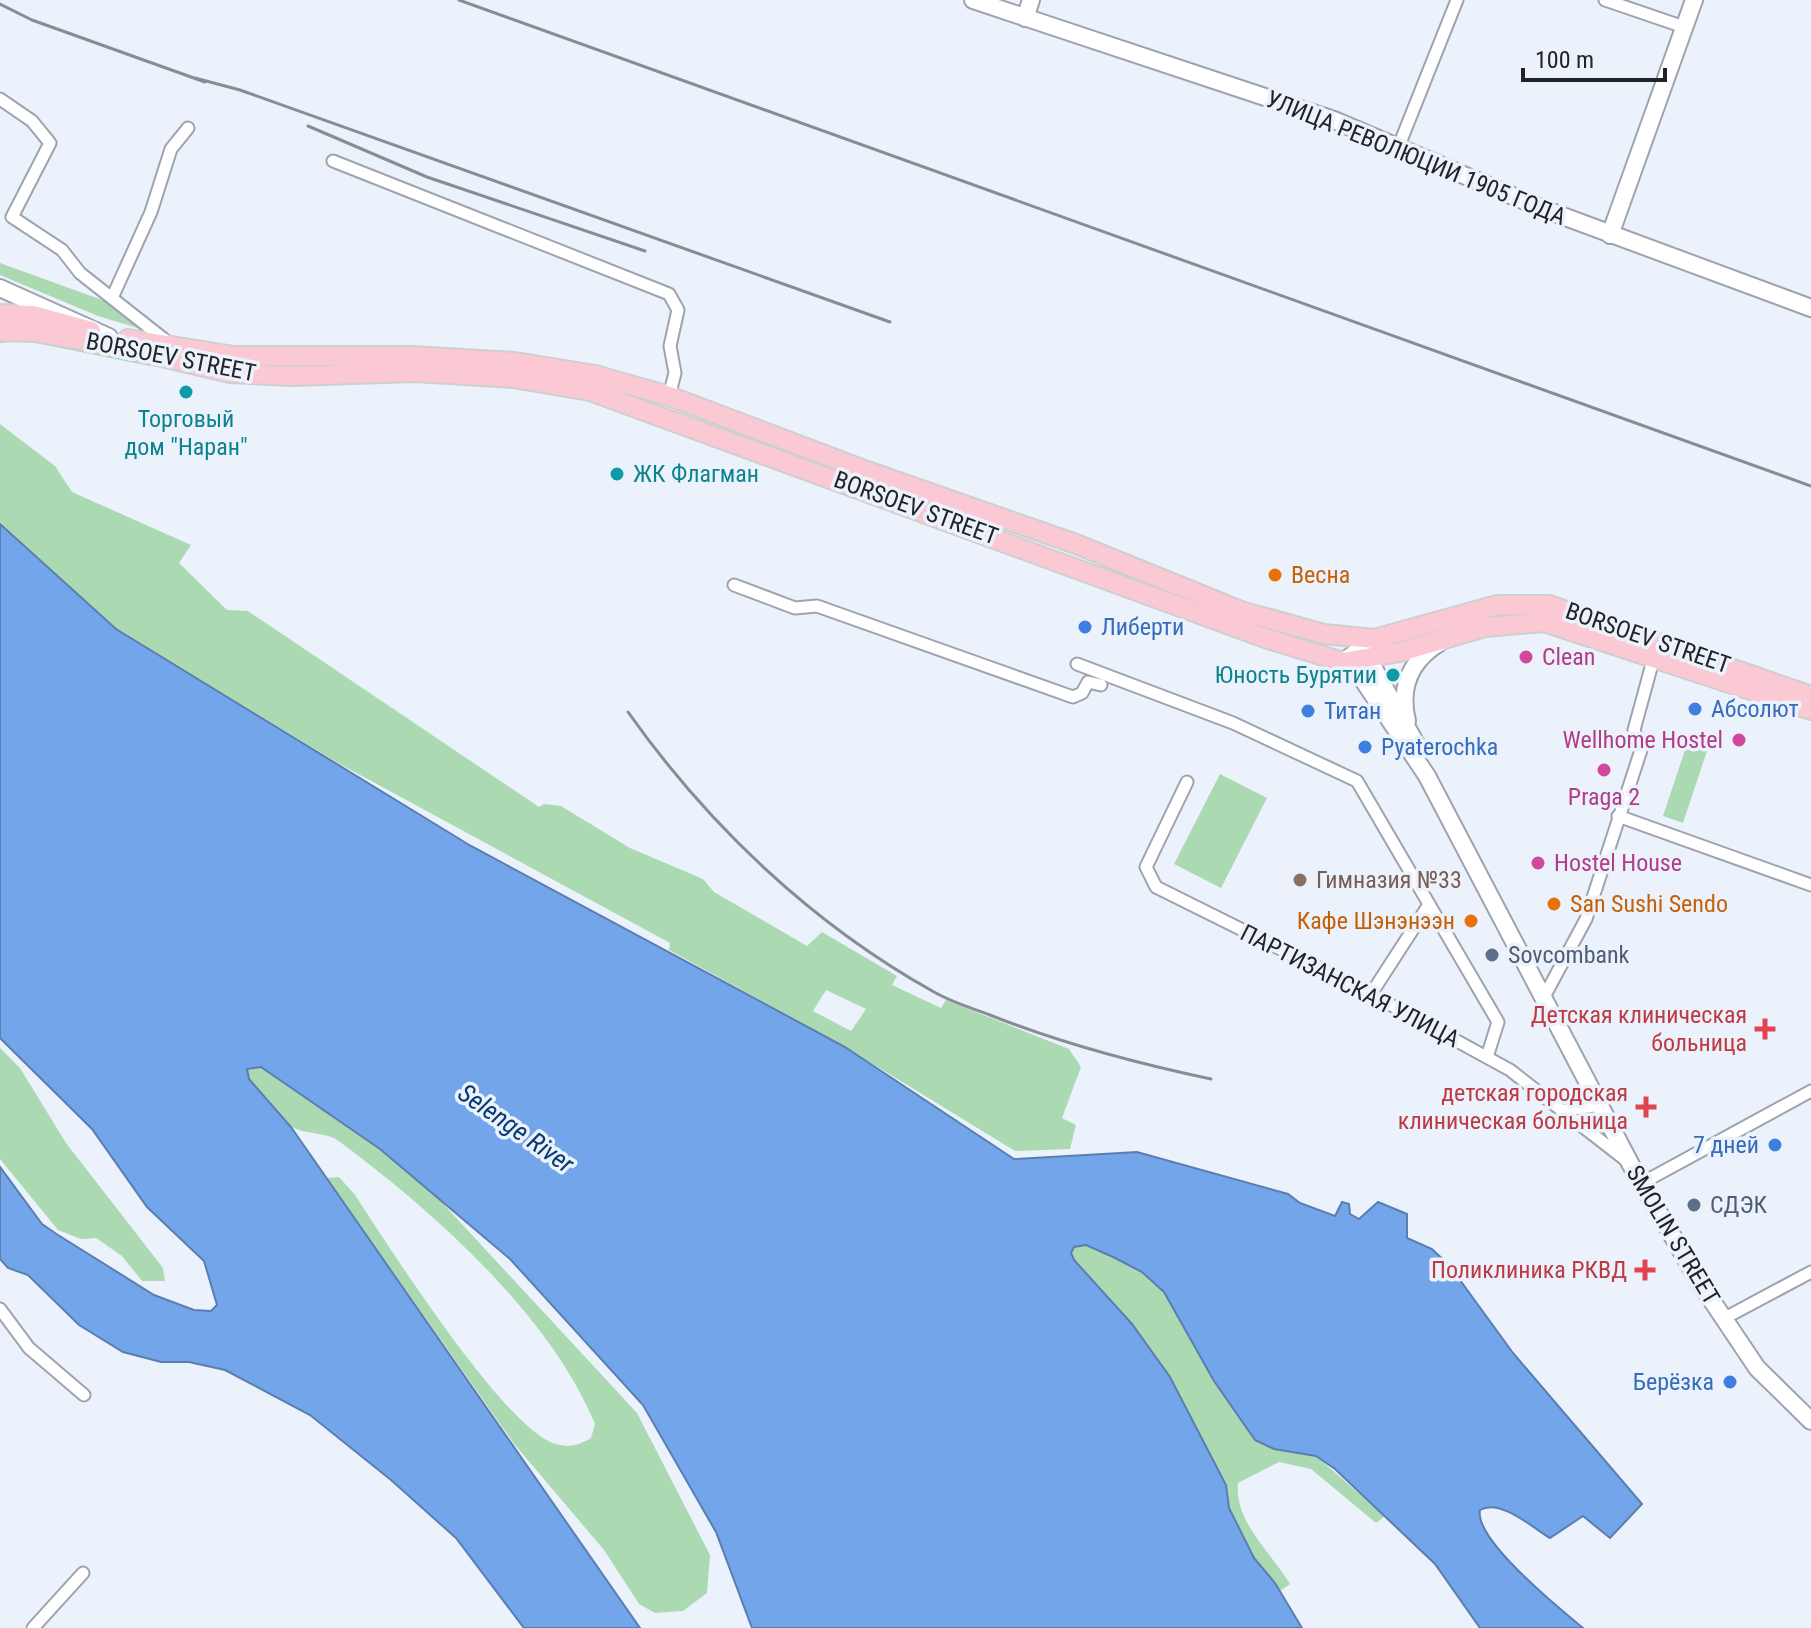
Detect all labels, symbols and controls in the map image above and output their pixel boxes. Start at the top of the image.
scale bar [1523,32,1665,82]
text: 100 m [1535,46,1594,74]
street label: УЛИЦА РЕВОЛЮЦИИ 1905 ГОДА [1262,85,1570,231]
street label: BORSOEV STREET [84,327,258,387]
marker: Торговый дом "Наран" [177,383,195,401]
place label: Торговый дом "Наран" [124,405,248,461]
place label: ЖК Флагман [633,460,759,488]
marker: ЖК Флагман [608,465,626,483]
street label: BORSOEV STREET [830,465,1002,551]
place label: Весна [1291,561,1350,589]
marker: Весна [1266,566,1284,584]
street label: BORSOEV STREET [1562,597,1734,679]
place label: Либерти [1101,613,1184,641]
marker: Либерти [1076,618,1094,636]
place label: Clean [1542,643,1595,671]
marker: Clean [1517,648,1535,666]
place label: Юность Бурятии [1215,661,1377,689]
marker: Юность Бурятии [1384,666,1402,684]
place label: Абсолют [1711,695,1799,723]
place label: Титан [1324,697,1381,725]
marker: Абсолют [1686,700,1704,718]
marker: Титан [1299,702,1317,720]
place label: Wellhome Hostel [1563,726,1723,754]
marker: Wellhome Hostel [1730,731,1748,749]
place label: Pyaterochka [1381,733,1498,761]
marker: Pyaterochka [1356,738,1374,756]
marker: Praga 2 [1595,761,1613,779]
place label: Praga 2 [1568,783,1640,811]
place label: Hostel House [1554,849,1682,877]
marker: Hostel House [1529,854,1547,872]
place label: Гимназия №33 [1316,866,1462,894]
marker: Гимназия №33 [1291,871,1309,889]
place label: San Sushi Sendo [1570,890,1728,918]
marker: San Sushi Sendo [1545,895,1563,913]
place label: Кафе Шэнэнээн [1297,907,1455,935]
marker: Кафе Шэнэнээн [1462,912,1480,930]
street label: ПАРТИЗАНСКАЯ УЛИЦА [1236,919,1464,1053]
place label: Sovcombank [1508,941,1630,969]
marker: Sovcombank [1483,946,1501,964]
place label: Детская клиническая больница [1531,1001,1747,1057]
marker: Детская клиническая больница [1754,1018,1776,1040]
water label: Selenge River [452,1077,581,1180]
place label: детская городская клиническая больница [1398,1079,1628,1135]
marker: детская городская клиническая больница [1635,1096,1657,1118]
place label: 7 дней [1693,1131,1759,1159]
marker: 7 дней [1766,1136,1784,1154]
street label: SMOLIN STREET [1621,1160,1725,1310]
place label: СДЭК [1710,1191,1768,1219]
marker: СДЭК [1685,1196,1703,1214]
place label: Поликлиника РКВД [1431,1256,1627,1284]
marker: Поликлиника РКВД [1634,1259,1656,1281]
place label: Берёзка [1633,1368,1714,1396]
marker: Берёзка [1721,1373,1739,1391]

